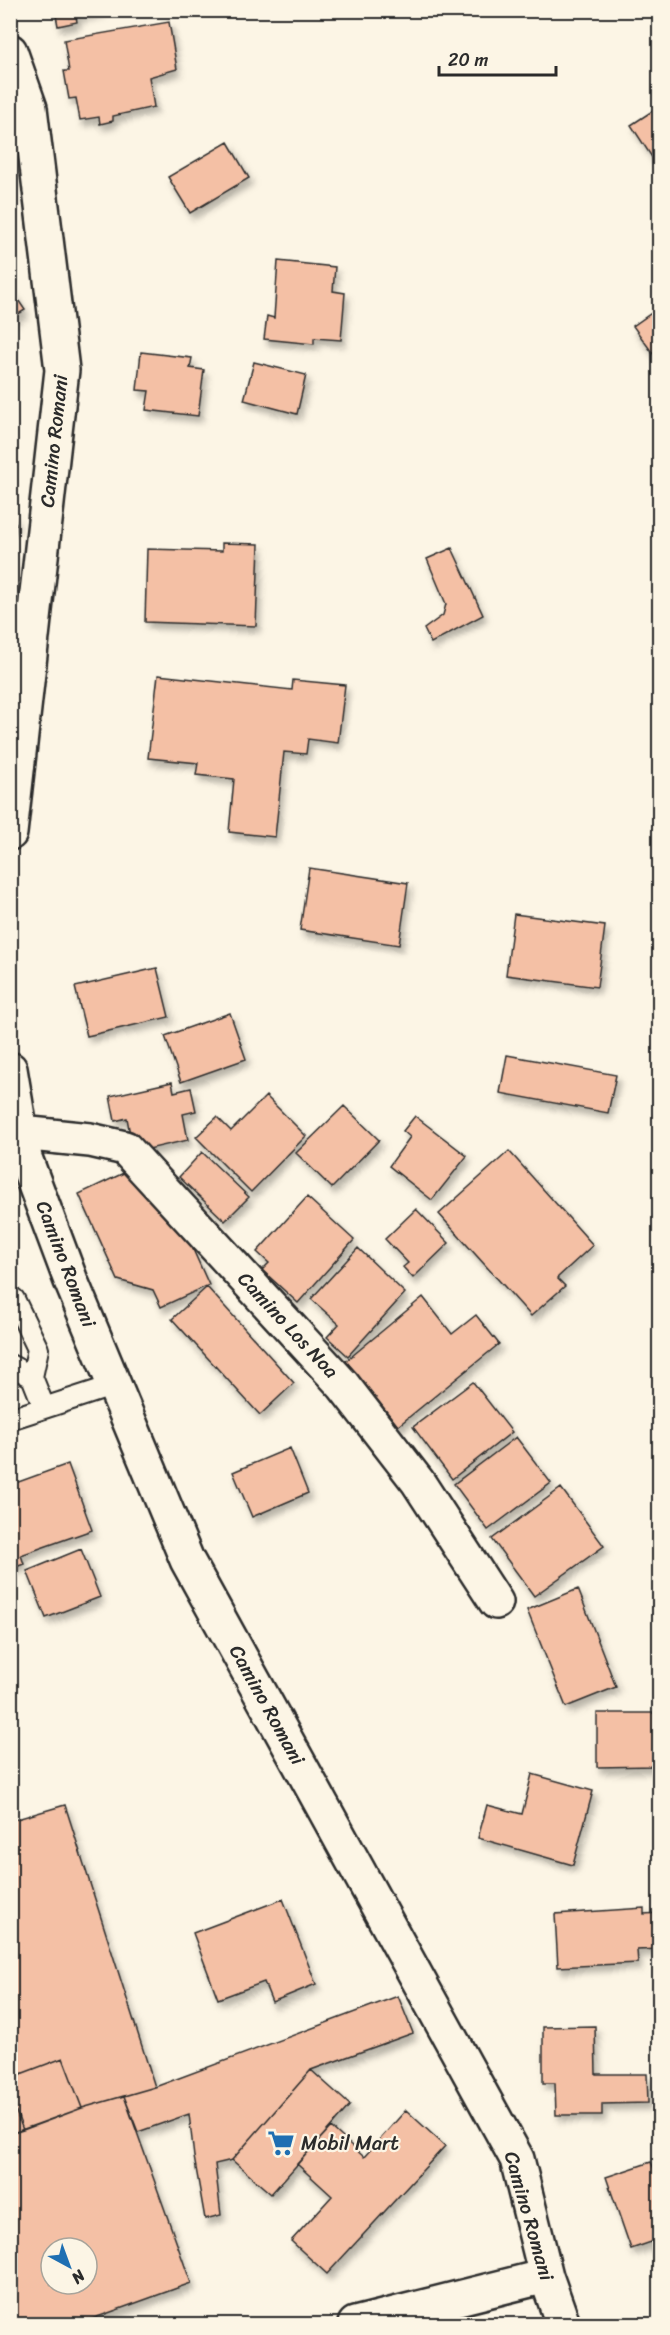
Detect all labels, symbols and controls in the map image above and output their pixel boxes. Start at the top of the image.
scale bar [439,39,556,77]
text: 20 m [448,44,488,76]
street label: Camino Romani [30,372,78,509]
street label: Camino Romani [26,1196,106,1333]
street label: Camino Los Noa [229,1263,347,1387]
street label: Camino Romani [219,1638,315,1772]
place label: Mobil Mart [301,2126,399,2161]
supermarket icon: Mobil Mart [266,2128,296,2158]
street label: Camino Romani [494,2147,564,2285]
north arrow [39,2236,99,2296]
text: N [64,2262,93,2292]

